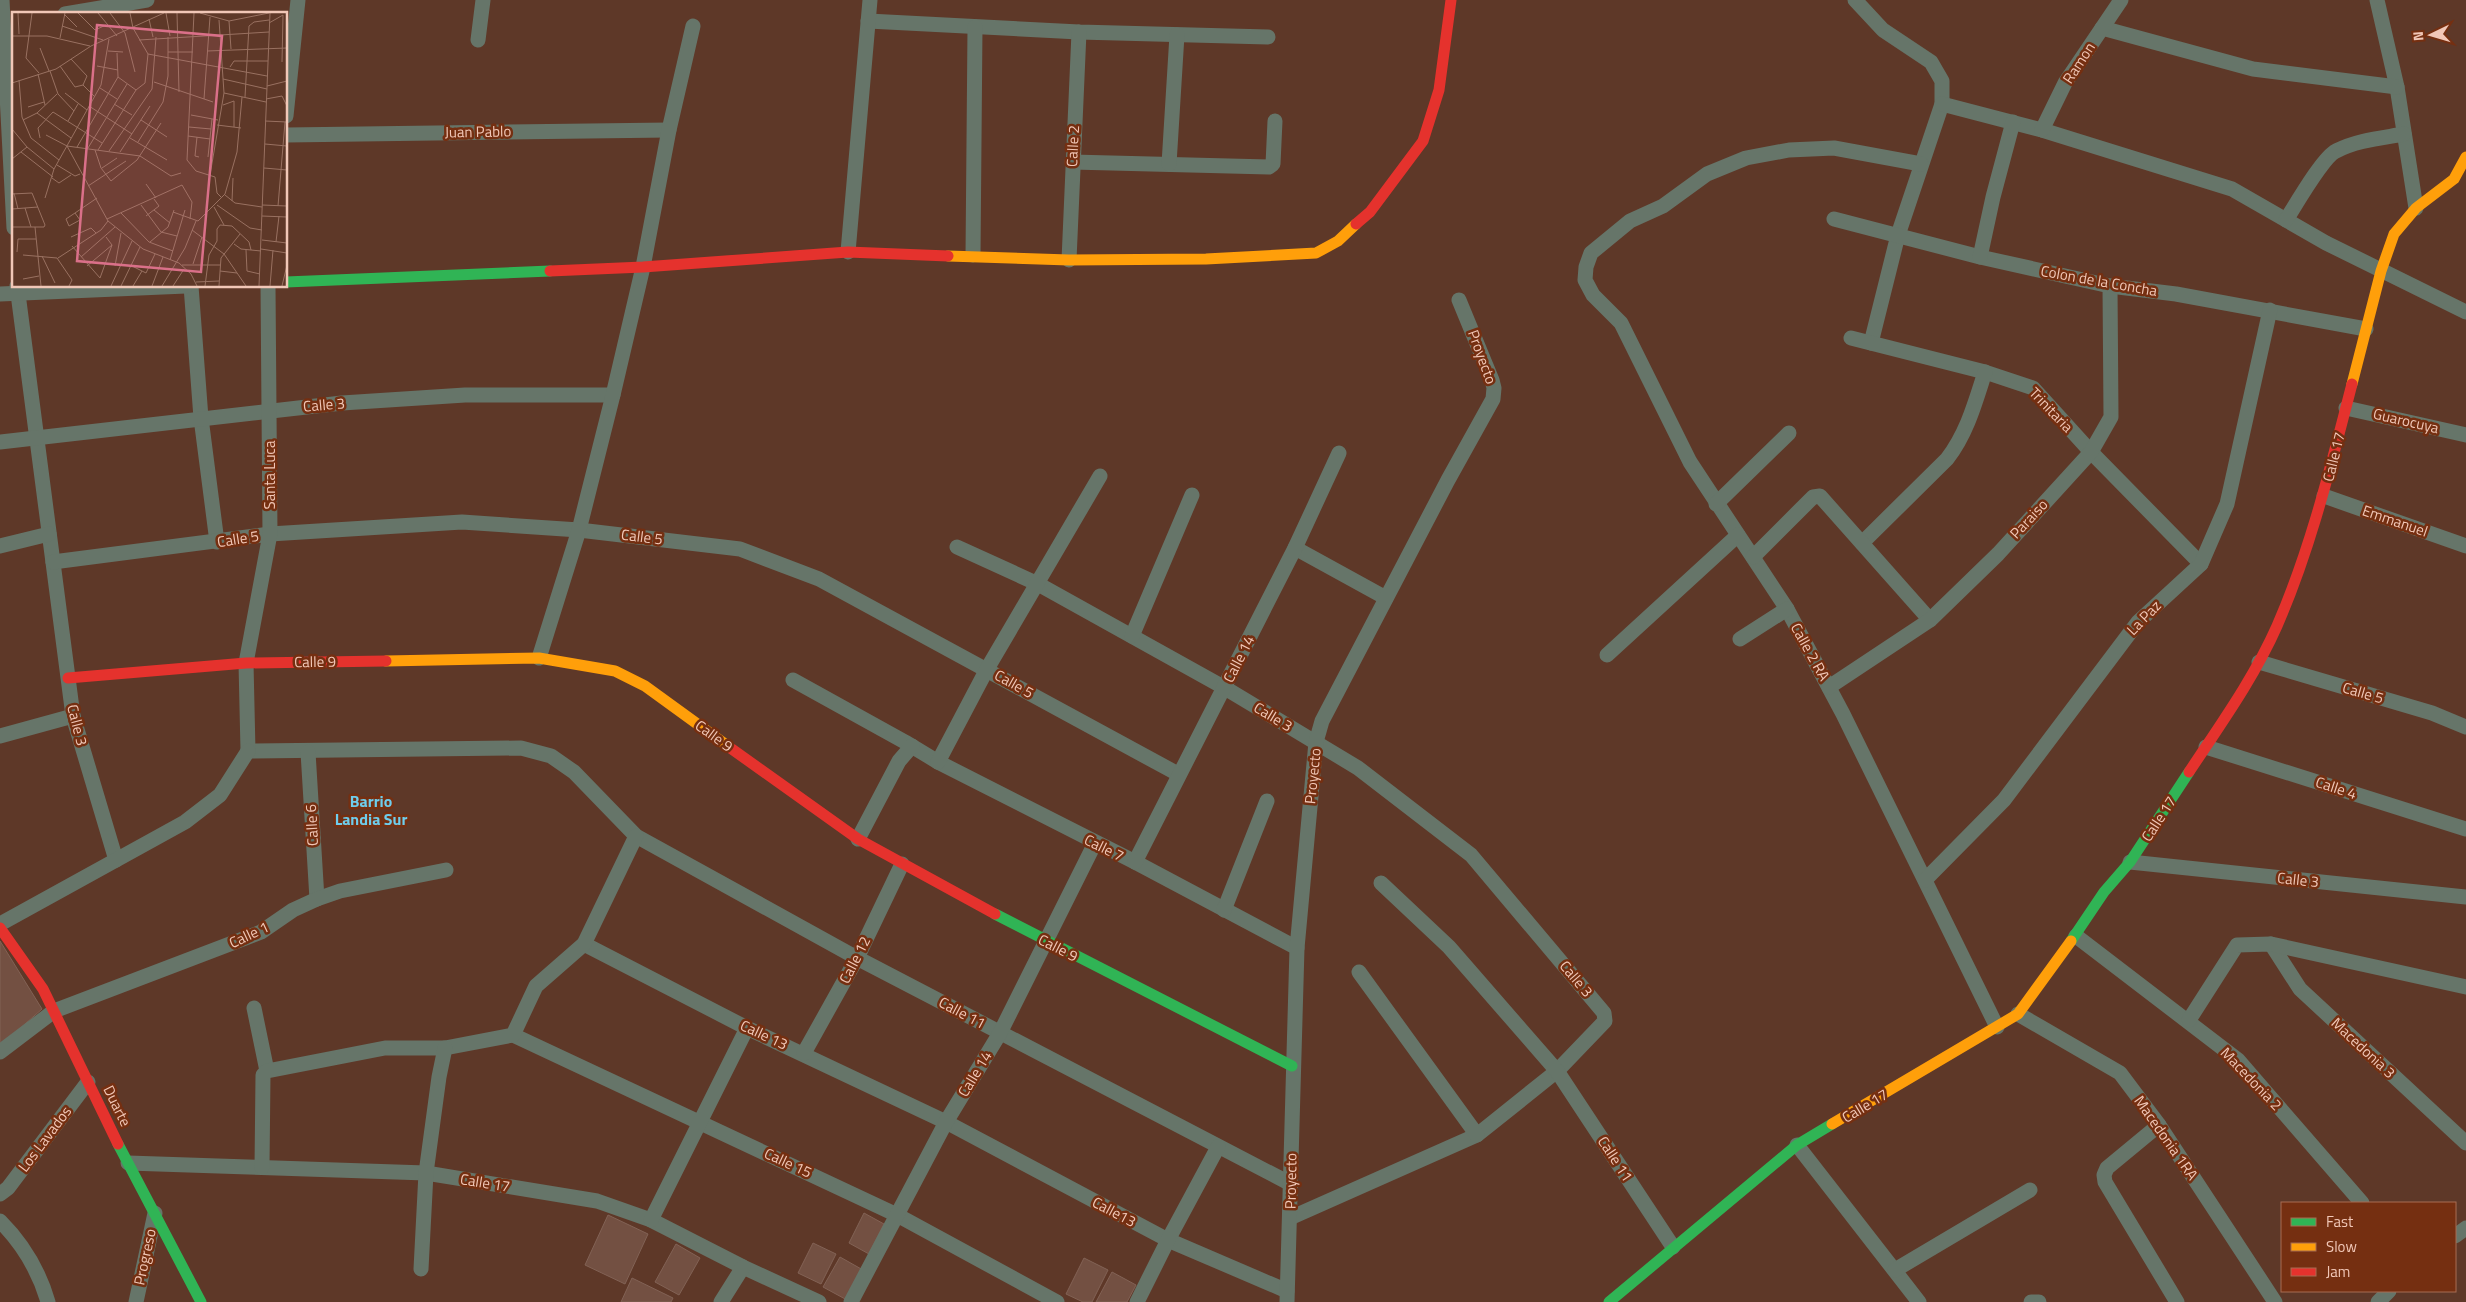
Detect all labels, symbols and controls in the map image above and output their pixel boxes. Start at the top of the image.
north arrow [2406,10,2456,60]
inset map [12,12,288,288]
text: N [2407,30,2428,42]
street label: Ramon [2057,37,2101,88]
street label: Juan Pablo [444,119,512,144]
street label: Calle 2 [1060,124,1085,167]
street label: Colon de la Concha [2039,259,2160,302]
street label: Proyecto [1462,327,1503,387]
street label: Trinitaria [2024,382,2079,438]
street label: Calle 3 [302,391,346,418]
street label: Guarocuya [2371,402,2442,439]
street label: Calle 17 [2316,430,2351,484]
street label: Santa Luca [258,440,281,509]
street label: Paraiso [2004,493,2053,544]
street label: Emmanuel [2359,499,2431,542]
street label: Calle 5 [620,523,664,550]
street label: Calle 5 [215,524,260,553]
street label: La Paz [2121,595,2166,640]
street label: Calle 2 RA [1785,619,1836,685]
street label: Calle 14 [1217,631,1260,686]
street label: Calle 9 [294,650,336,673]
street label: Calle 5 [990,663,1038,704]
street label: Calle 5 [2340,676,2386,709]
street label: Calle 3 [1249,696,1297,737]
street label: Calle 3 [61,702,94,748]
street label: Calle 9 [691,714,738,757]
street label: Proyecto [1298,747,1327,805]
street label: Calle 4 [2313,770,2360,805]
district label: Barrio Landia Sur [335,789,407,831]
street label: Calle 17 [2135,791,2182,846]
street label: Calle 6 [299,804,324,847]
street label: Calle 7 [1080,828,1128,867]
street label: Calle 3 [2276,866,2320,893]
street label: Calle 1 [225,915,273,954]
street label: Calle 9 [1034,928,1082,967]
street label: Calle 12 [833,932,876,987]
street label: Calle 3 [1554,955,1599,1002]
street label: Calle 11 [935,991,990,1035]
street label: Macedonia 3 [2326,1012,2401,1084]
street label: Calle 13 [737,1013,792,1056]
street label: Macedonia 2 [2215,1042,2288,1116]
street label: Calle 14 [952,1046,997,1101]
street label: Duarte [98,1081,137,1130]
street label: Calle 17 [1837,1083,1892,1128]
street label: Macedonia 1RA [2129,1091,2204,1185]
street label: Los Lavados [12,1101,77,1177]
street label: Calle 11 [1592,1131,1639,1186]
street label: Calle 15 [761,1141,816,1184]
street label: Proyecto [1279,1153,1302,1209]
street label: Calle 17 [458,1167,512,1198]
street label: Calle13 [1088,1190,1140,1233]
legend [2281,1202,2456,1292]
text: Fast [2326,1210,2354,1233]
street label: Progreso [127,1227,162,1287]
text: Slow [2326,1235,2357,1258]
text: Jam [2326,1260,2350,1283]

